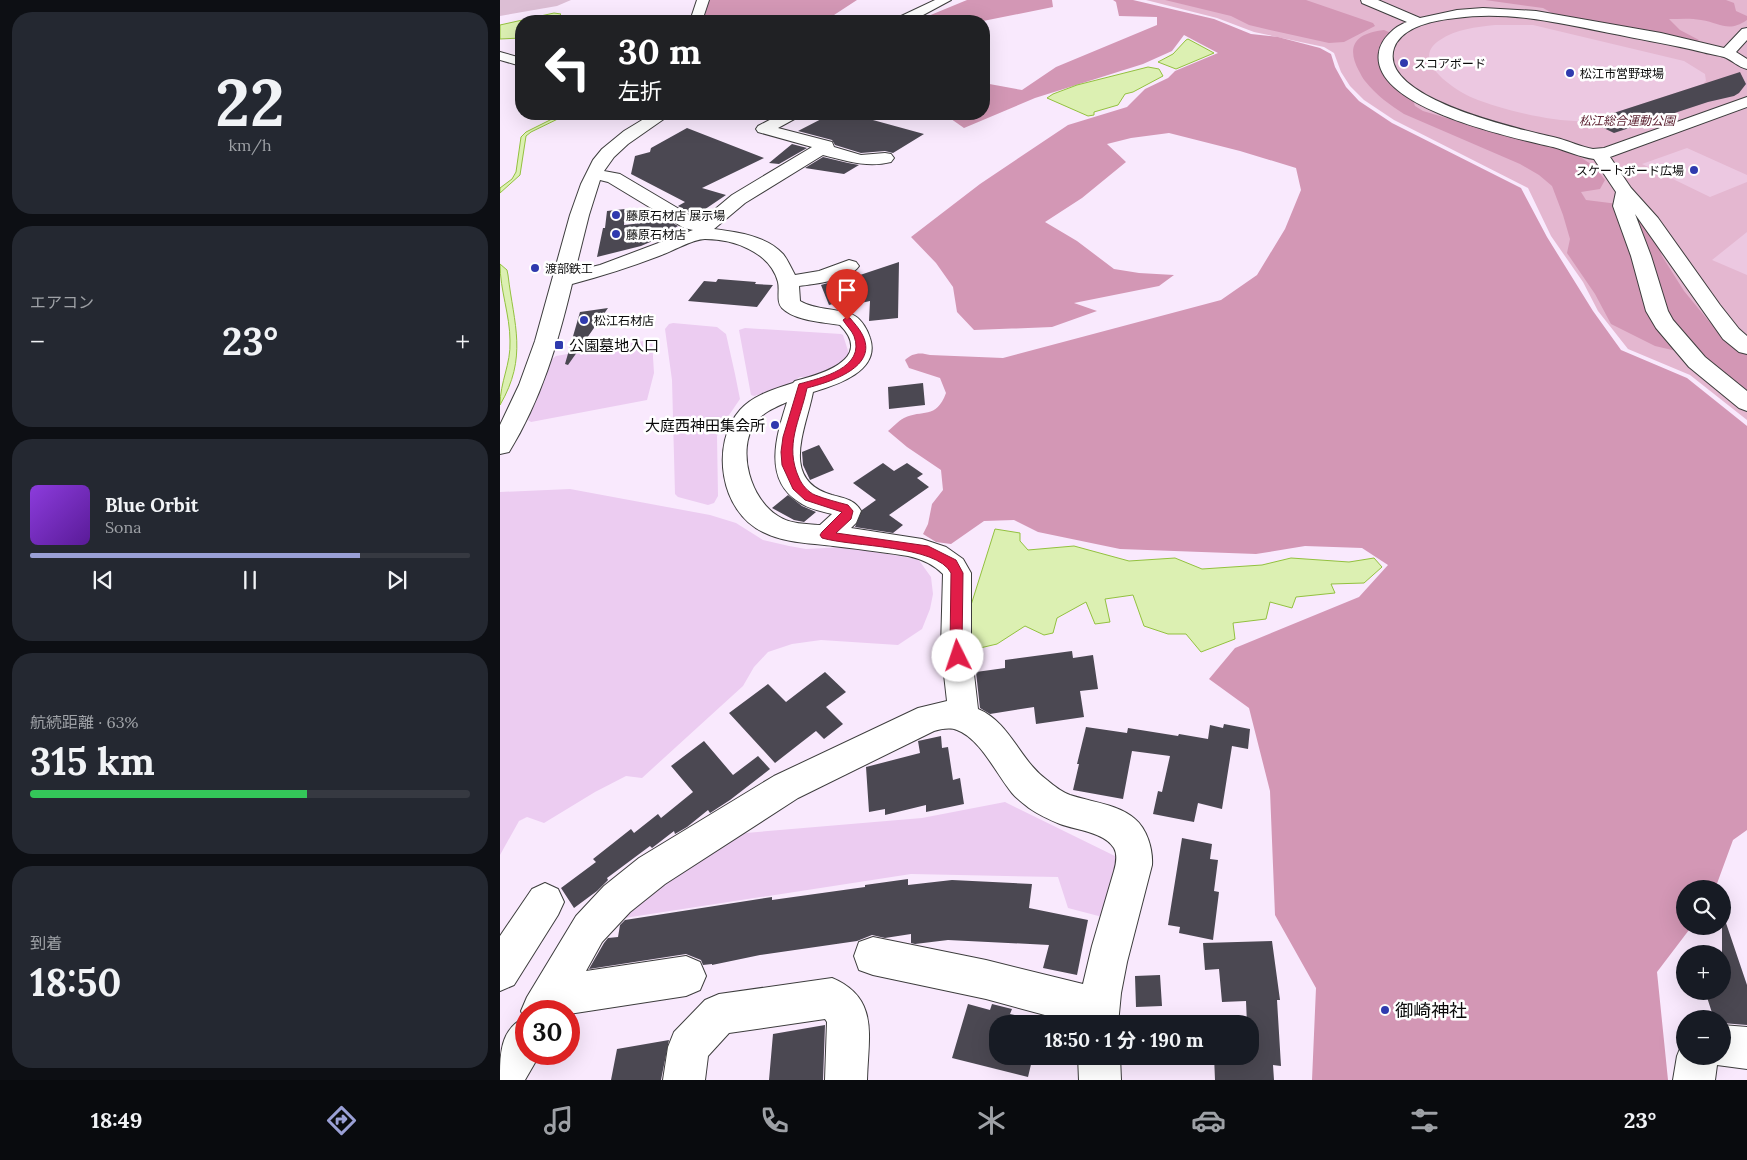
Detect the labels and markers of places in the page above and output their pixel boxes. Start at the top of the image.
place label: スコアボード [1414,56,1486,71]
marker: スコアボード [1398,57,1410,69]
place label: 松江市営野球場 [1580,66,1664,81]
marker: 松江市営野球場 [1564,67,1576,79]
place label: スケートボード広場 [1576,163,1684,178]
marker: スケートボード広場 [1688,164,1700,176]
place label: 藤原石材店 展示場 [626,208,725,223]
marker: 藤原石材店 展示場 [610,209,622,221]
place label: 藤原石材店 [626,227,686,242]
marker: 藤原石材店 [610,228,622,240]
place label: 渡部鉄工 [545,261,593,276]
marker: 渡部鉄工 [529,262,541,274]
pin [826,269,868,320]
place label: 松江石材店 [594,313,654,328]
marker: 松江石材店 [578,314,590,326]
place label: 公園墓地入口 [569,336,659,355]
marker: 公園墓地入口 [553,339,565,351]
place label: 大庭西神田集会所 [645,416,765,435]
marker: 大庭西神田集会所 [769,419,781,431]
place label: 御崎神社 [1395,999,1467,1022]
marker: 御崎神社 [1379,1004,1391,1016]

